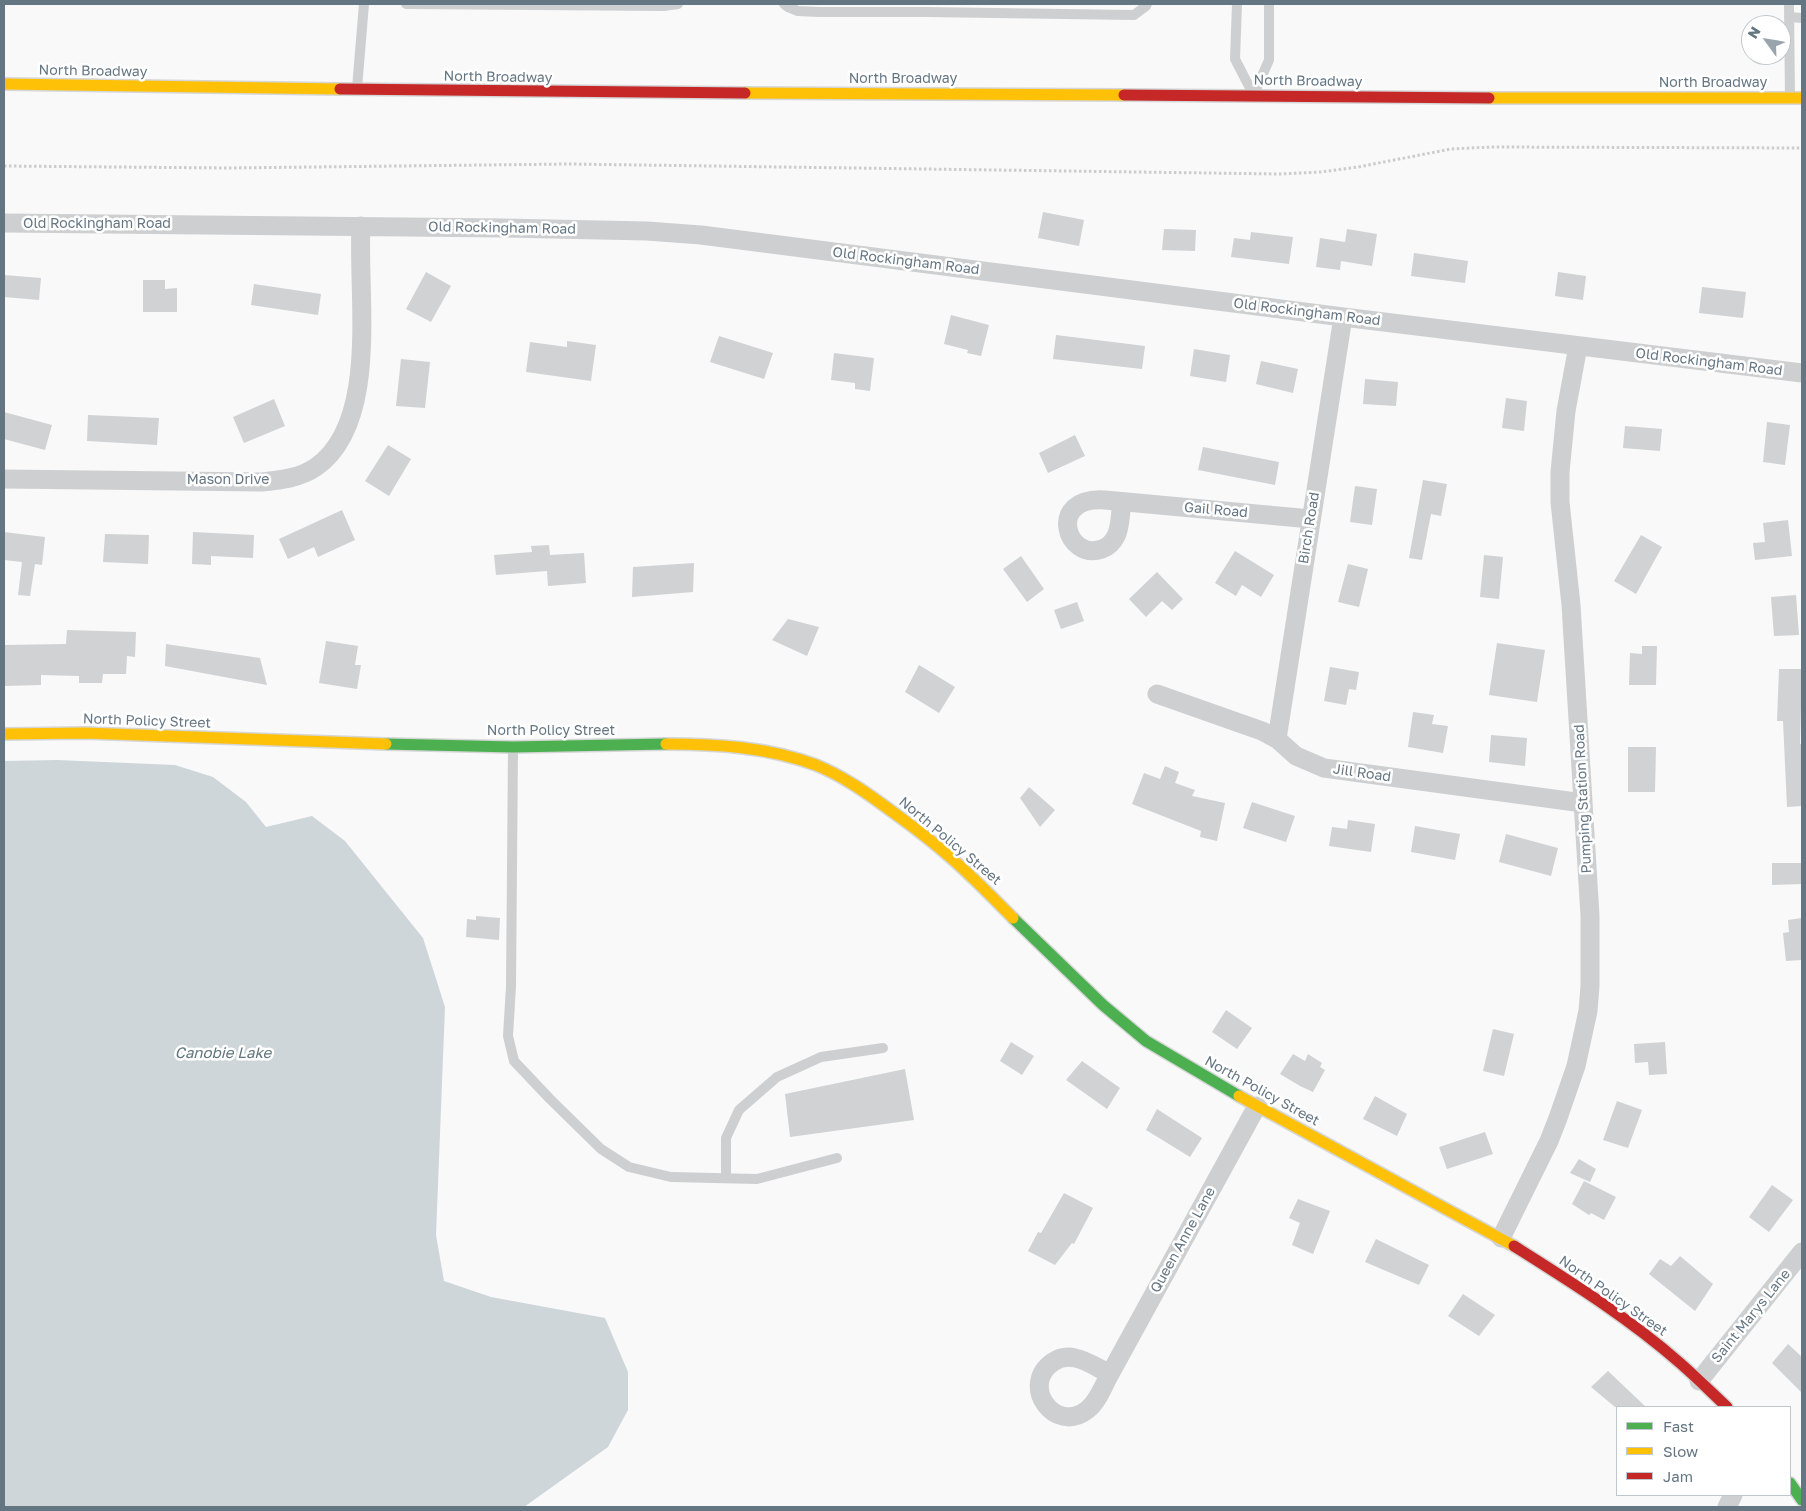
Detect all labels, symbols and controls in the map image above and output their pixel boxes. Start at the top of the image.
north arrow [1741,15,1791,65]
text: N [1744,23,1764,41]
street label: North Broadway [39,62,147,80]
street label: North Broadway [444,68,552,86]
street label: North Broadway [849,71,957,87]
street label: North Broadway [1254,72,1362,90]
street label: North Broadway [1659,75,1767,91]
street label: Old Rockingham Road [23,216,171,232]
street label: Old Rockingham Road [428,218,576,238]
street label: Old Rockingham Road [832,244,980,278]
street label: Old Rockingham Road [1233,295,1381,329]
street label: Old Rockingham Road [1635,345,1783,379]
street label: Mason Drive [187,472,269,488]
street label: Birch Road [1295,491,1323,565]
street label: Gail Road [1183,499,1249,521]
street label: North Policy Street [83,710,211,732]
street label: North Policy Street [487,723,615,739]
street label: Pumping Station Road [1571,724,1595,874]
street label: Jill Road [1332,761,1392,785]
street label: North Policy Street [895,793,1005,889]
water label: Canobie Lake [175,1044,271,1062]
street label: North Policy Street [1202,1053,1322,1129]
street label: Queen Anne Lane [1147,1184,1219,1296]
street label: North Policy Street [1556,1252,1670,1340]
street label: Saint Marys Lane [1708,1266,1794,1366]
legend [1616,1406,1791,1496]
text: Fast [1663,1417,1694,1435]
text: Slow [1663,1442,1698,1460]
text: Jam [1663,1467,1693,1485]

